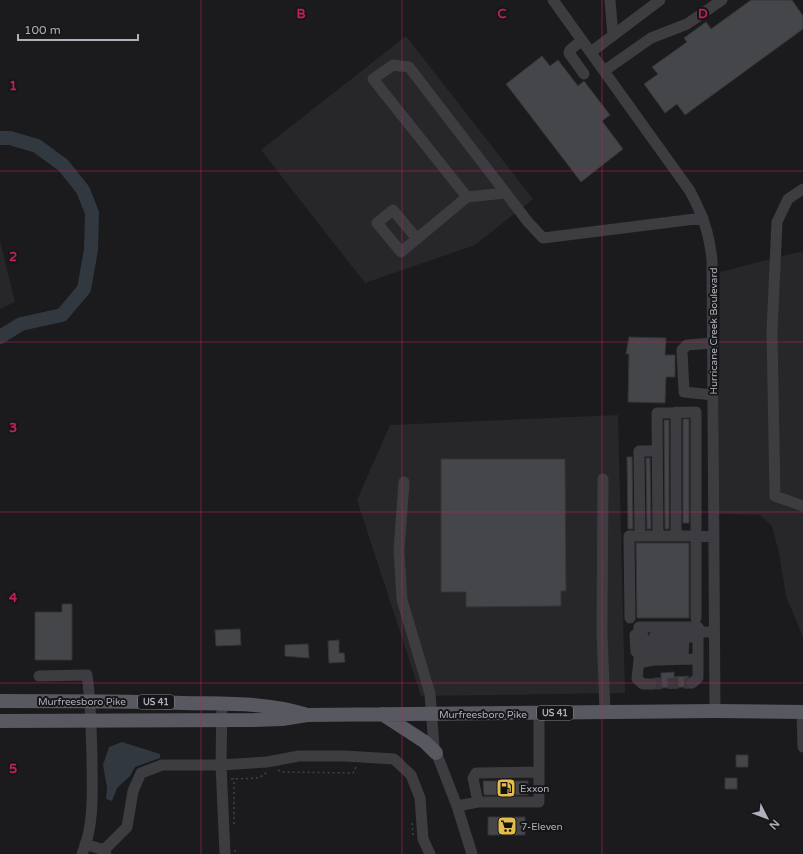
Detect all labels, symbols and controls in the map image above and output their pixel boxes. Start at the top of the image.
text: B [296,6,306,22]
text: C [497,6,507,22]
text: D [698,6,708,22]
scale bar [18,16,138,42]
text: 100 m [24,23,61,37]
text: 1 [9,78,17,94]
text: 2 [9,249,17,265]
street label: Hurricane Creek Boulevard [708,268,720,394]
text: 3 [9,420,17,436]
text: 4 [9,590,18,606]
road number: US 41 [138,695,174,709]
street label: Murfreesboro Pike [38,696,126,708]
road number: US 41 [537,706,573,720]
street label: Murfreesboro Pike [439,709,527,721]
text: 5 [9,761,17,777]
fuel station icon: Exxon [495,777,517,799]
place label: Exxon [520,783,549,795]
north arrow [747,798,787,838]
supermarket icon: 7-Eleven [496,815,518,837]
text: N [766,817,782,832]
place label: 7-Eleven [521,821,563,833]

